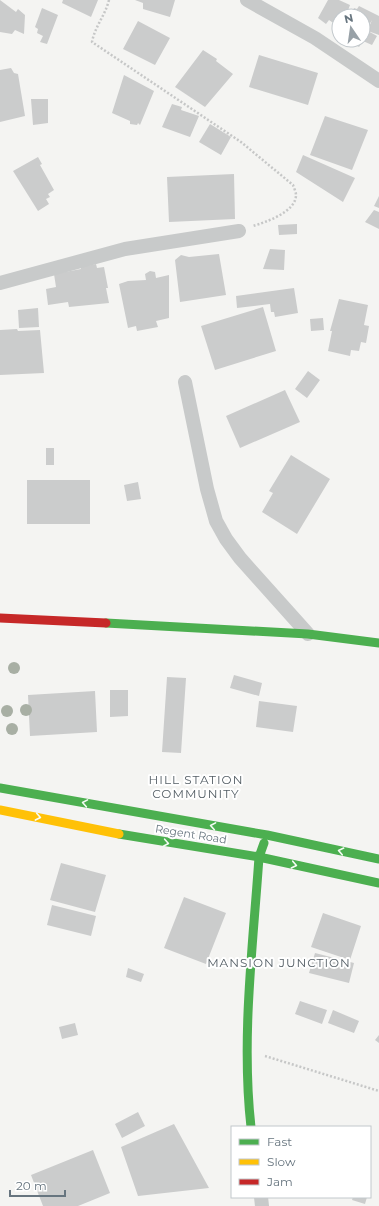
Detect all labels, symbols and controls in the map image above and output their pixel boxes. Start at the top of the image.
north arrow [331,8,371,48]
text: N [343,10,355,26]
district label: HILL STATION COMMUNITY [149,772,243,801]
one-way arrow [82,800,88,808]
one-way arrow [35,813,41,821]
street label: Regent Road [154,821,228,847]
one-way arrow [210,822,216,831]
one-way arrow [163,838,169,846]
one-way arrow [338,847,344,856]
one-way arrow [291,860,297,868]
district label: MANSION JUNCTION [207,955,351,970]
legend [231,1126,371,1198]
text: Fast [267,1134,292,1149]
text: Slow [267,1154,296,1169]
scale bar [10,1172,65,1198]
text: Jam [266,1174,293,1189]
text: 20 m [16,1178,47,1193]

